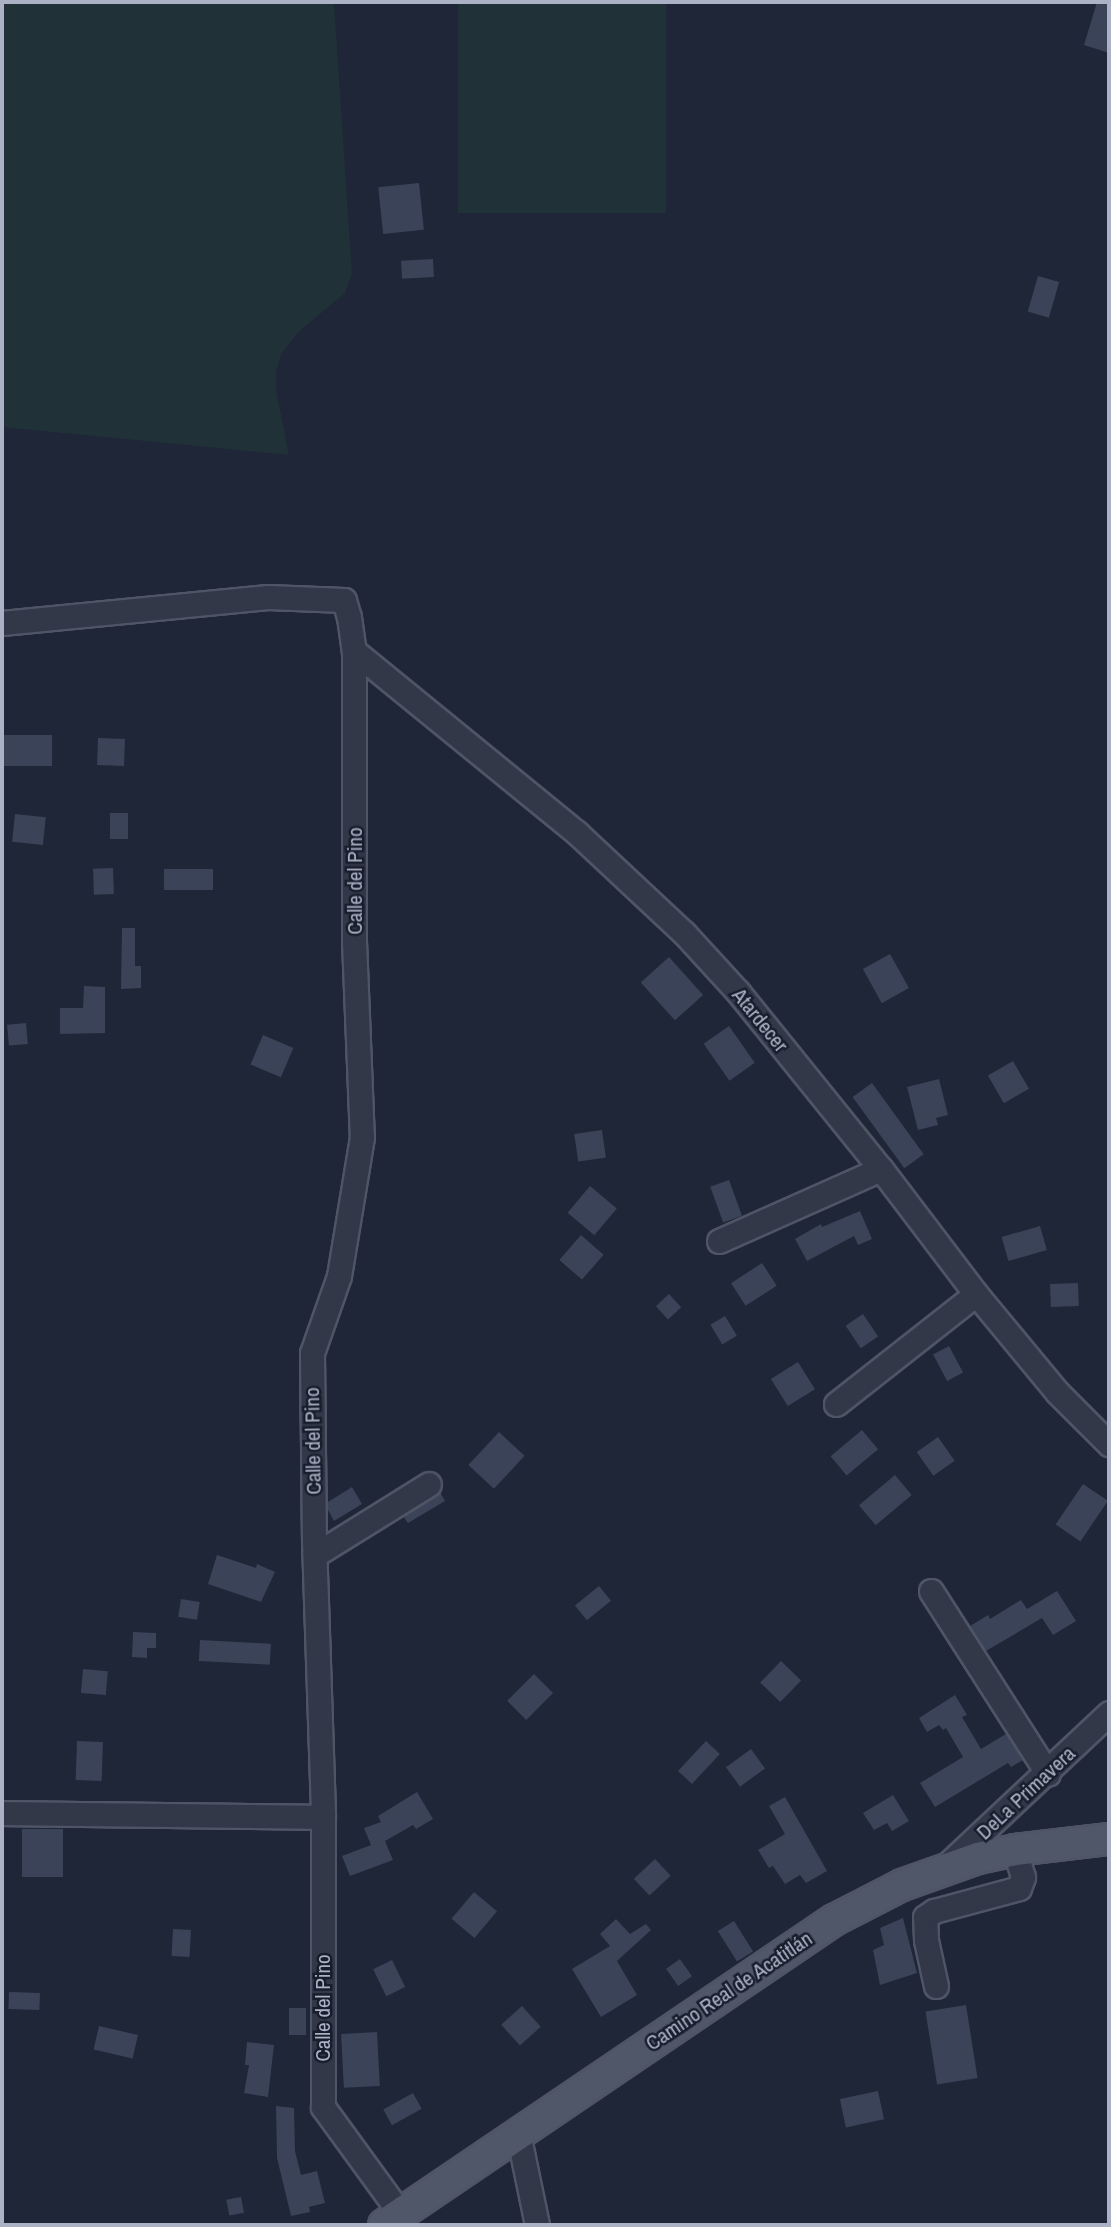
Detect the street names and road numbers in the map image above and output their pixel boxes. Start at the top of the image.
street label: Calle del Pino [342,827,368,935]
street label: Atardecer [727,983,793,1057]
street label: Calle del Pino [299,1387,327,1495]
street label: DeLa Primavera [972,1741,1080,1845]
street label: Camino Real de Acatitlán [641,1926,817,2056]
street label: Calle del Pino [310,1954,336,2062]

